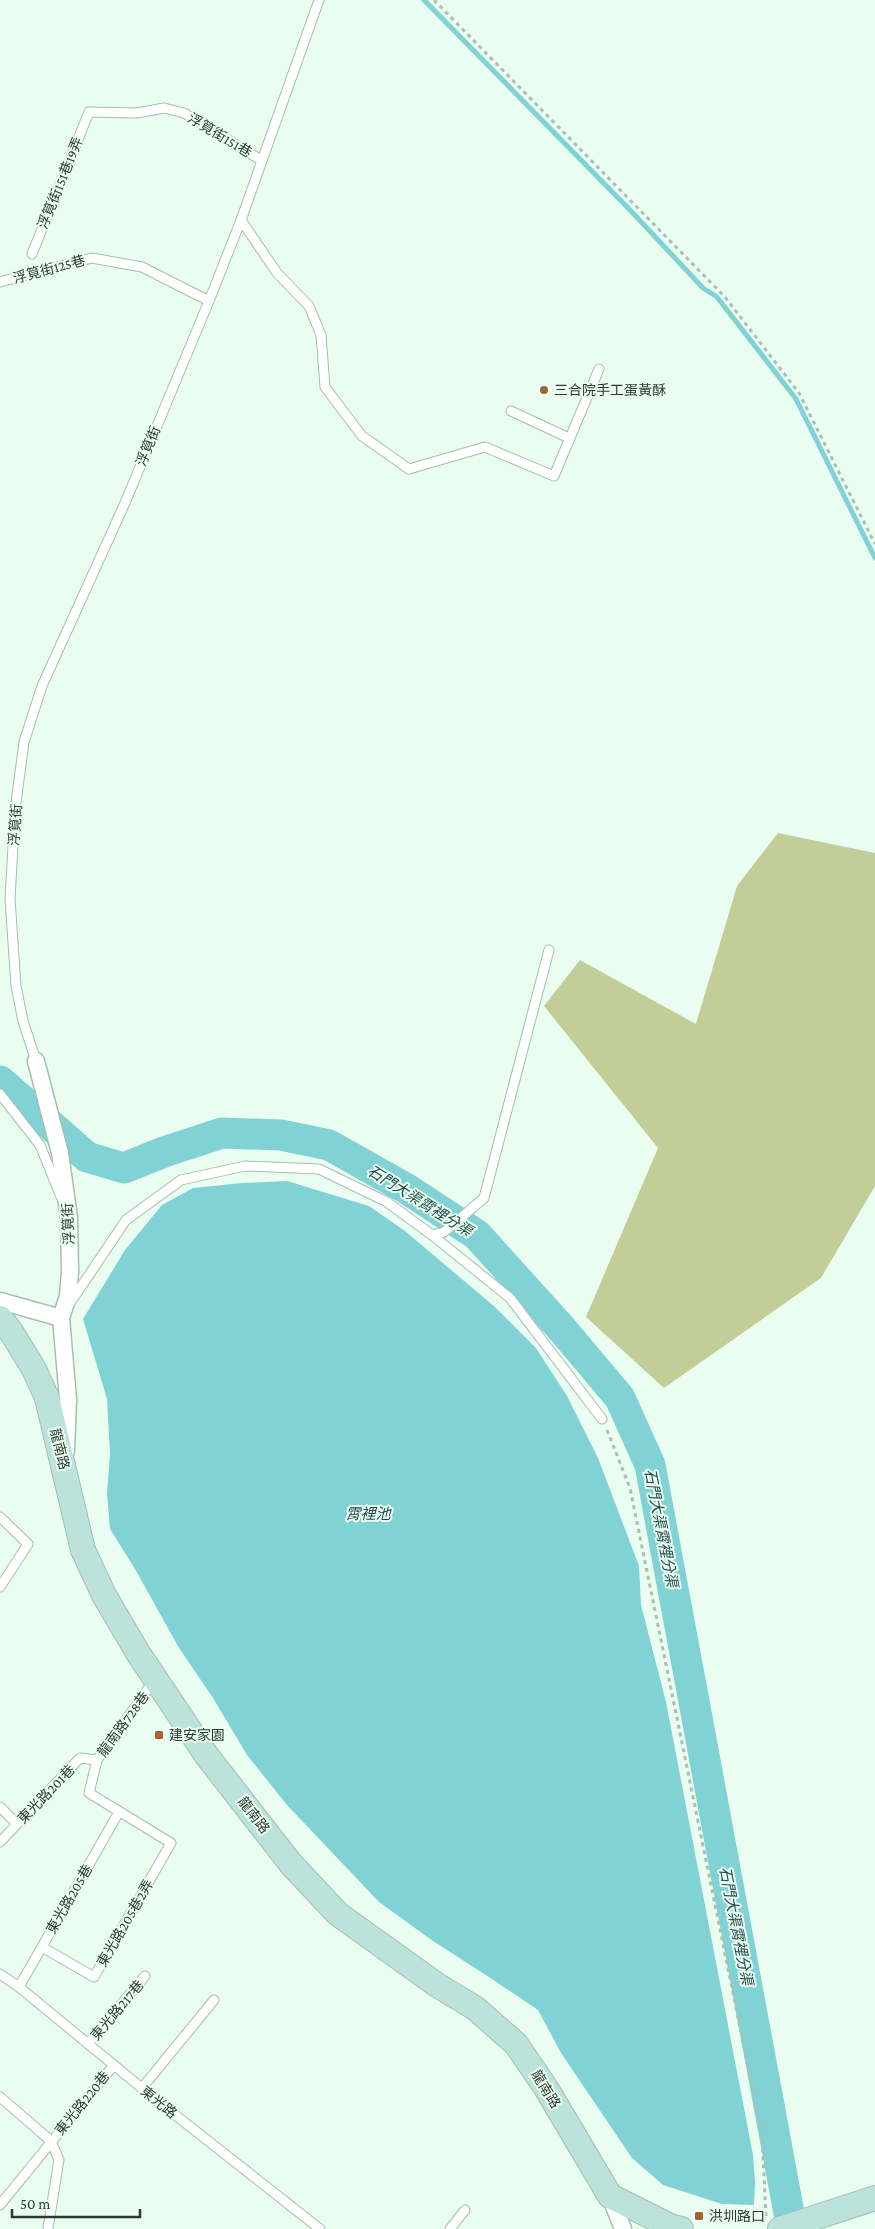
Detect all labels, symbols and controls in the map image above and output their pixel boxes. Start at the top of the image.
street label: 浮筧街151巷 [185,110,255,160]
street label: 浮筧街151巷19弄 [34,135,86,231]
street label: 浮筧街125巷 [11,252,87,286]
place label: 三合院手工蛋黃酥 [554,382,666,398]
marker: 三合院手工蛋黃酥 [538,384,550,396]
street label: 浮筧街 [133,424,163,468]
street label: 浮筧街 [6,803,24,847]
water label: 石門大渠霄裡分渠 [365,1162,477,1241]
street label: 浮筧街 [59,1203,77,1245]
street label: 龍南路 [47,1427,73,1471]
water label: 石門大渠霄裡分渠 [642,1468,681,1590]
water label: 霄裡池 [345,1506,392,1522]
street label: 龍南路728巷 [94,1688,152,1760]
place label: 建安家園 [169,1727,225,1743]
marker: 建安家園 [153,1729,165,1741]
street label: 東光路201巷 [14,1761,78,1827]
street label: 龍南路 [235,1794,273,1836]
street label: 東光路205巷 [43,1862,95,1936]
water label: 石門大渠霄裡分渠 [717,1866,756,1988]
street label: 東光路205巷2弄 [94,1877,156,1969]
street label: 東光路217巷 [87,1977,147,2043]
street label: 龍南路 [528,2067,564,2111]
street label: 東光路220巷 [51,2068,113,2138]
street label: 東光路 [138,2083,180,2121]
scale bar [12,2186,140,2218]
text: 50 m [20,2196,50,2212]
place label: 洪圳路口 [709,2208,765,2224]
marker: 洪圳路口 [693,2210,705,2222]

